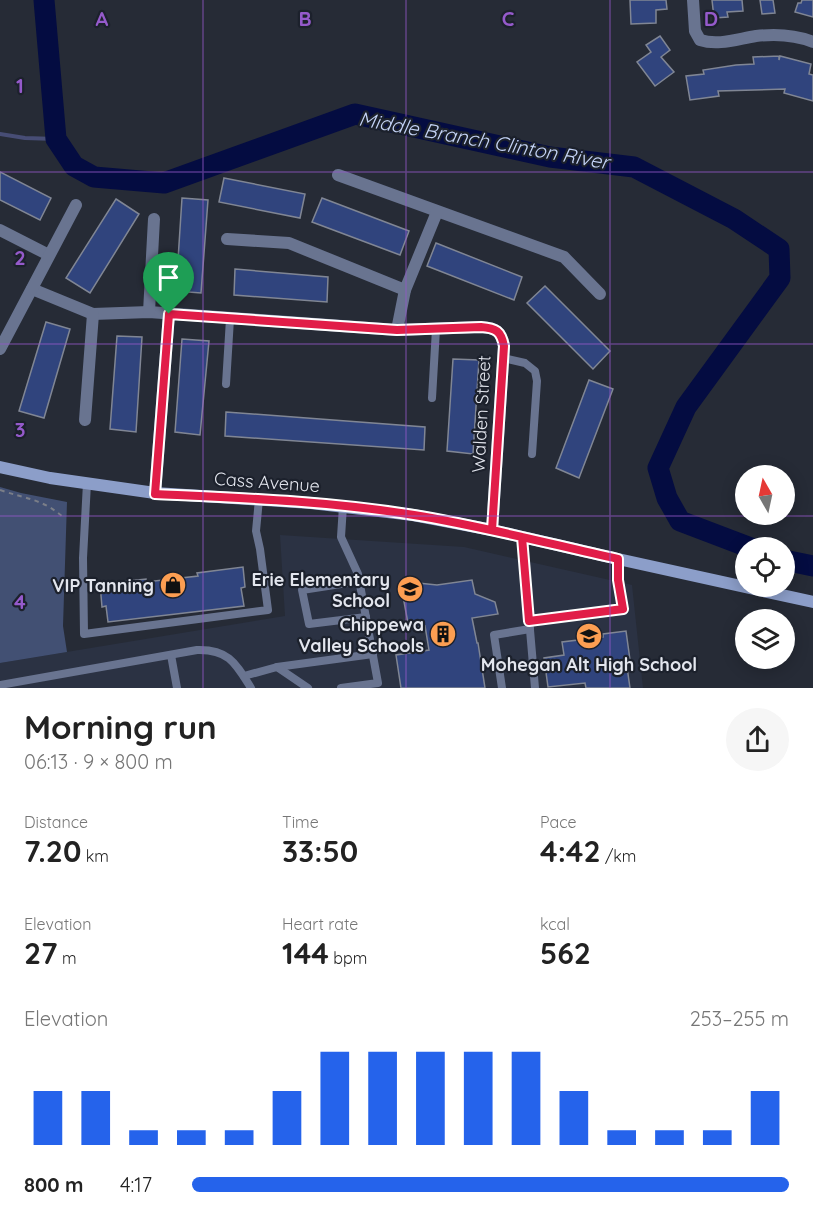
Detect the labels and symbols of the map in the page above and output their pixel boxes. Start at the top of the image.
text: A [96,6,109,31]
text: B [298,6,312,31]
text: C [502,6,515,31]
text: D [704,6,718,31]
text: 1 [16,73,24,98]
water label: Middle Branch Clinton River [357,106,614,175]
text: 2 [14,245,26,270]
pin [143,252,194,314]
street label: Walden Street [466,355,496,473]
text: 3 [15,417,25,442]
north arrow [735,465,795,525]
street label: Cass Avenue [213,467,321,497]
place label: Erie Elementary School [251,568,390,612]
shop icon: VIP Tanning [158,570,188,600]
place label: VIP Tanning [52,574,154,597]
school or university icon: Erie Elementary School [395,574,425,604]
text: 4 [14,589,26,614]
place label: Chippewa Valley Schools [298,613,424,657]
building icon: Chippewa Valley Schools [428,619,458,649]
school or university icon: Mohegan Alt High School [574,621,604,651]
place label: Mohegan Alt High School [481,653,697,676]

